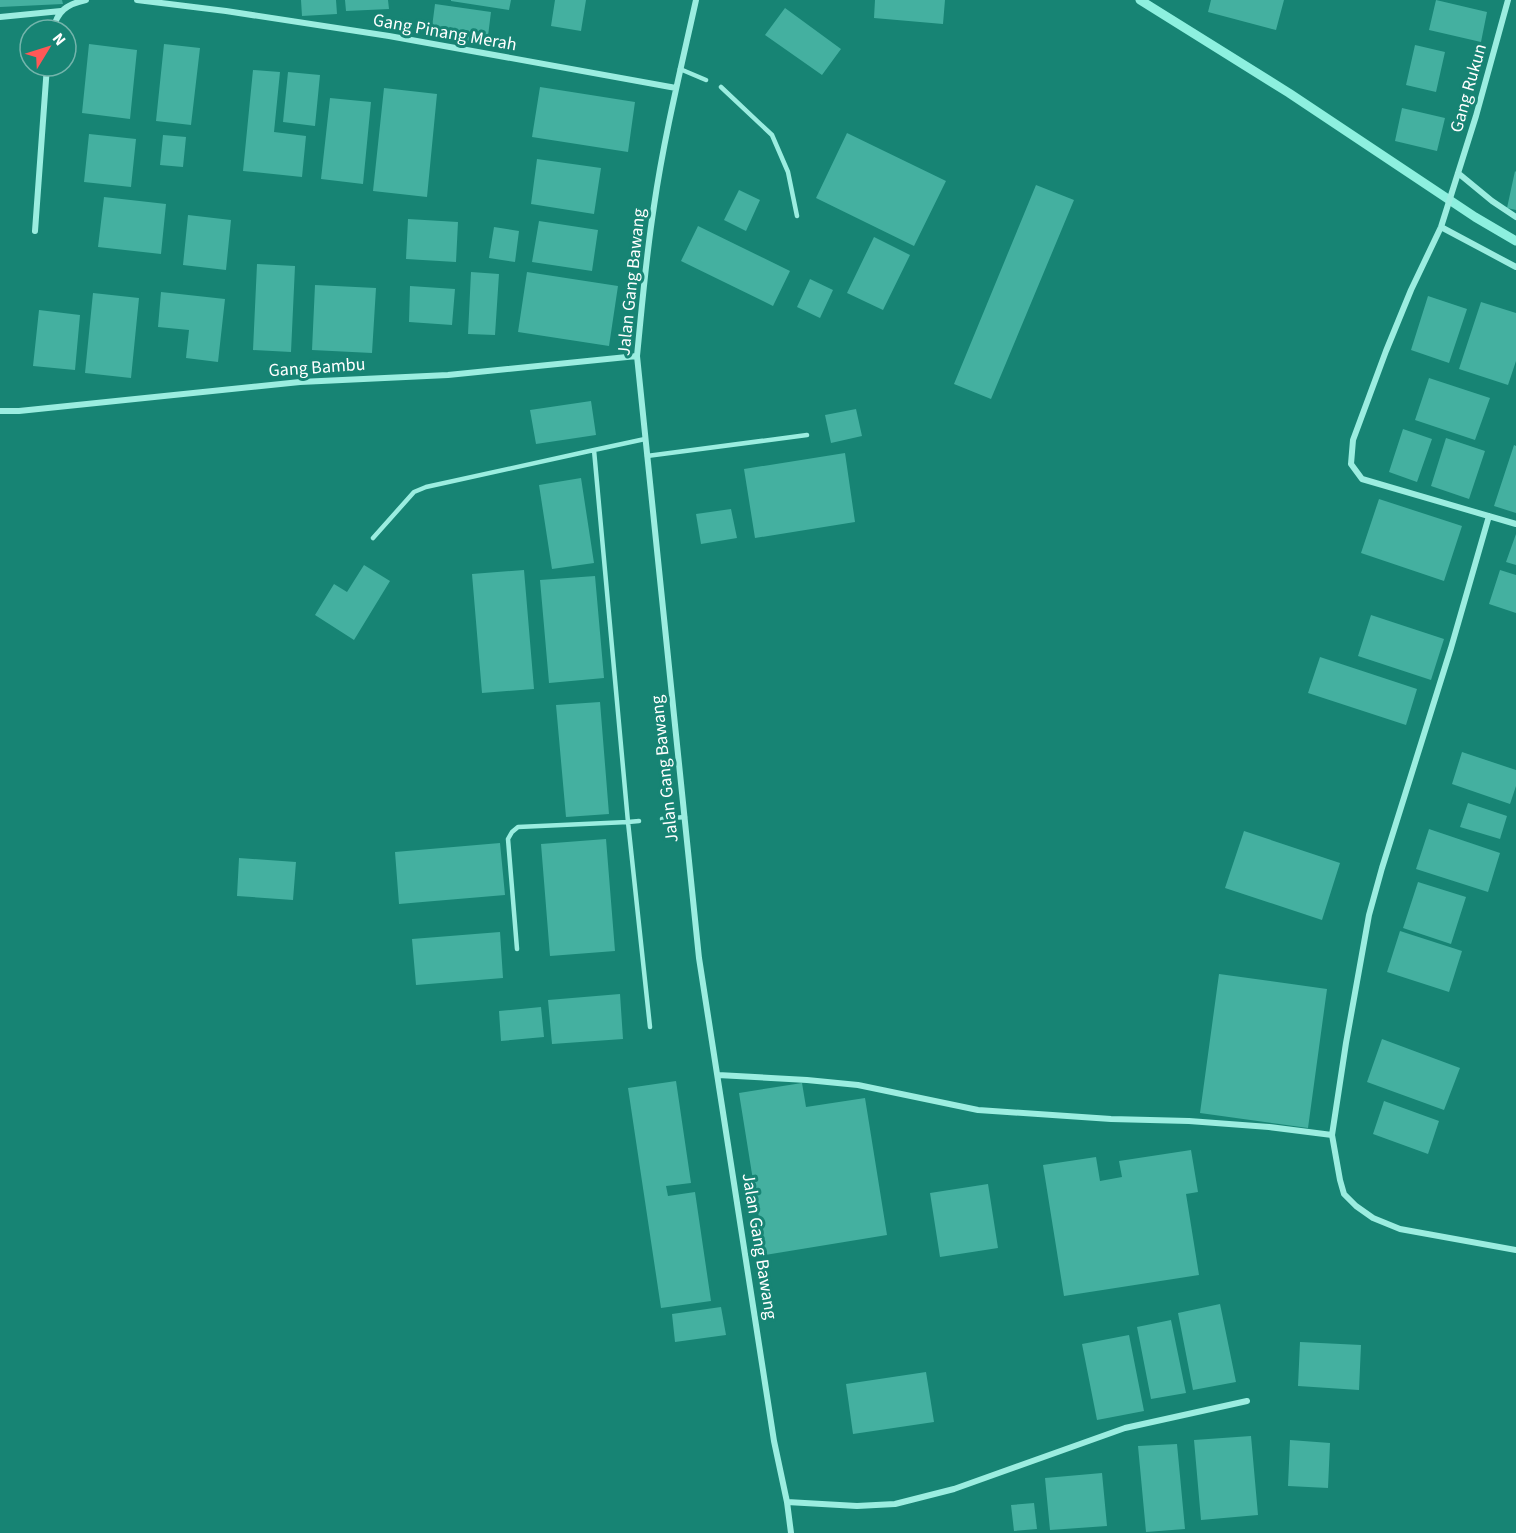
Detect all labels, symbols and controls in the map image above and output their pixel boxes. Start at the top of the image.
street label: Gang Pinang Merah [371,8,519,57]
north arrow [18,18,78,78]
text: N [47,28,71,50]
street label: Gang Rukun [1444,41,1493,135]
street label: Jalan Gang Bawang [611,207,652,357]
street label: Gang Bambu [268,352,366,383]
street label: Jalan Gang Bawang [644,694,685,844]
street label: Jalan Gang Bawang [736,1171,783,1321]

